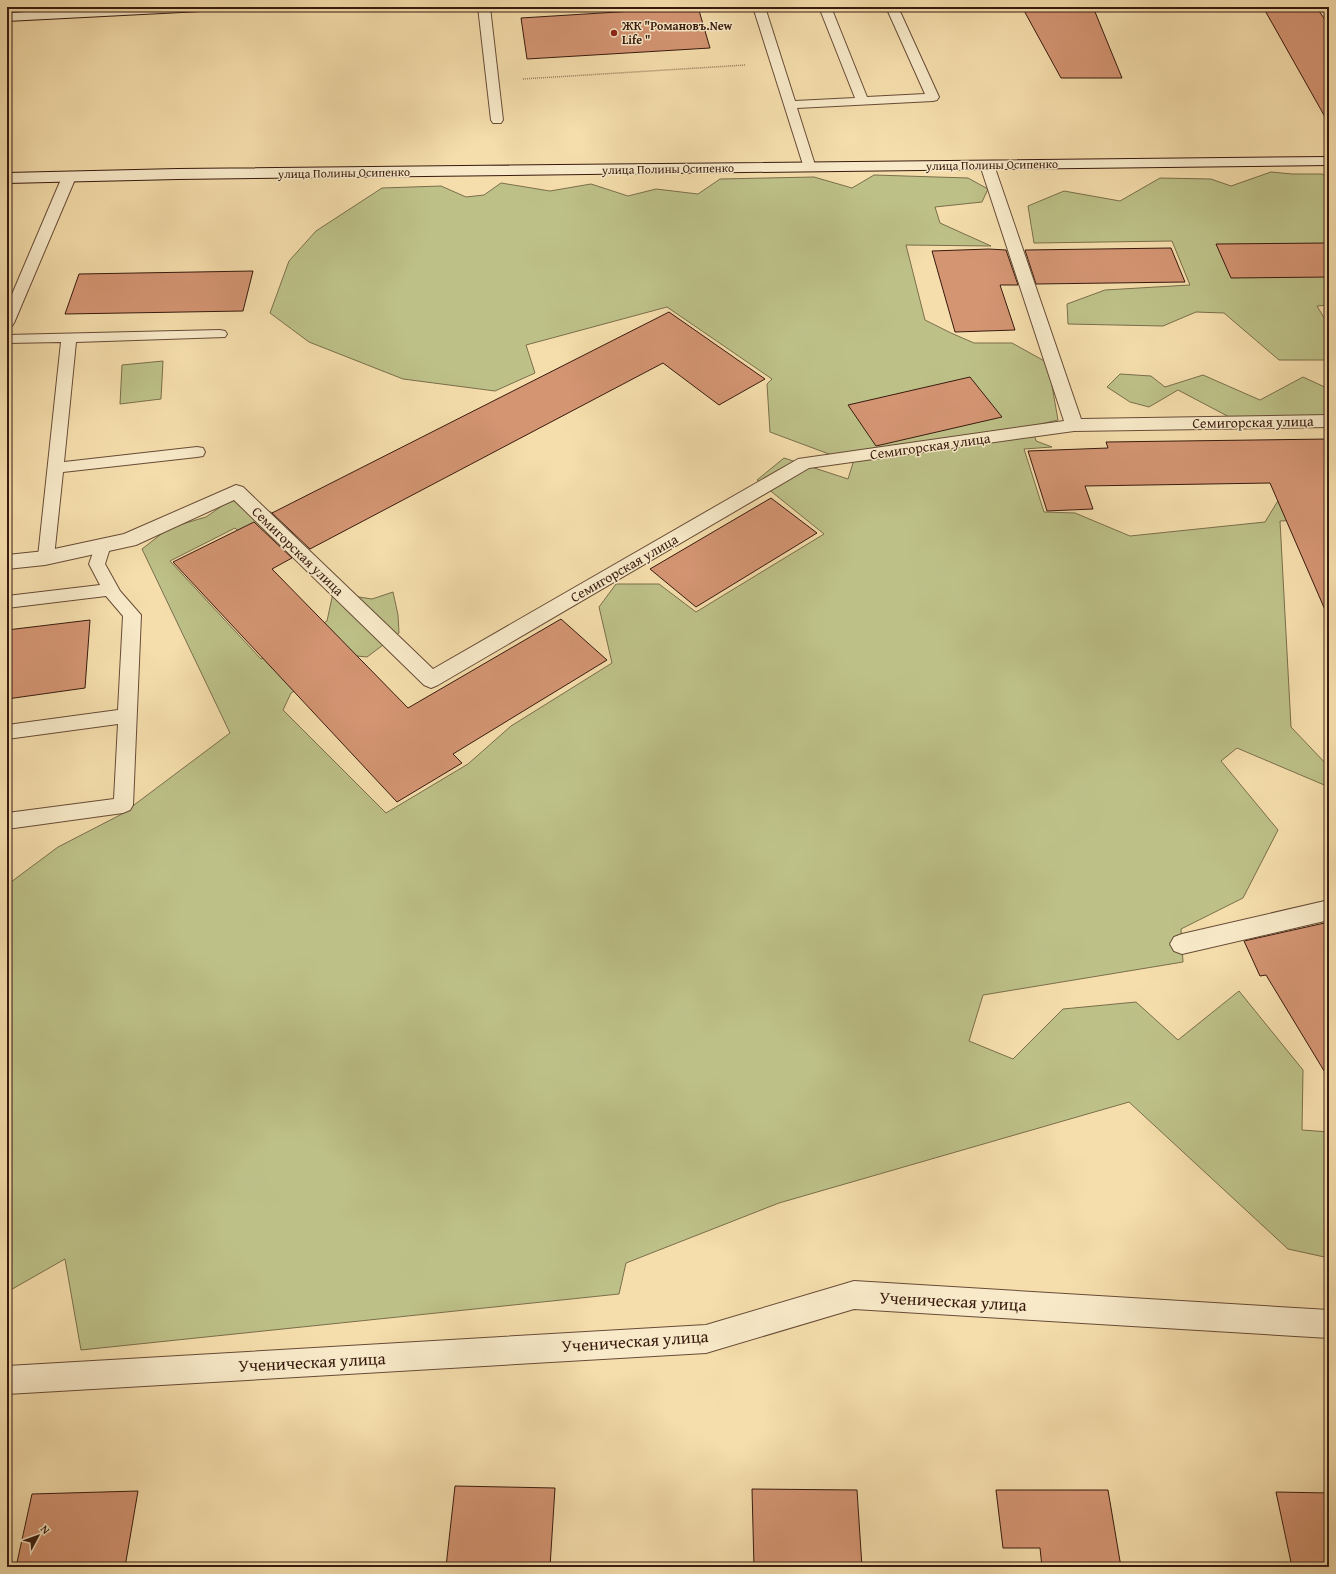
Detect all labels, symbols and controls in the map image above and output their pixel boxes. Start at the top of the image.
place label: ЖК "Романовъ.New Life " [621,17,733,48]
marker: ЖК "Романовъ.New Life " [609,28,619,38]
street label: улица Полины Осипенко [925,155,1058,174]
street label: улица Полины Осипенко [601,159,734,178]
street label: улица Полины Осипенко [277,163,410,182]
street label: Семигорская улица [1192,411,1314,433]
street label: Семигорская улица [869,428,992,464]
street label: Семигорская улица [247,502,349,601]
street label: Семигорская улица [566,529,682,607]
street label: Ученическая улица [879,1284,1027,1317]
street label: Ученическая улица [561,1323,709,1358]
street label: Ученическая улица [238,1345,386,1378]
north arrow [18,1516,58,1556]
text: N [37,1521,54,1538]

